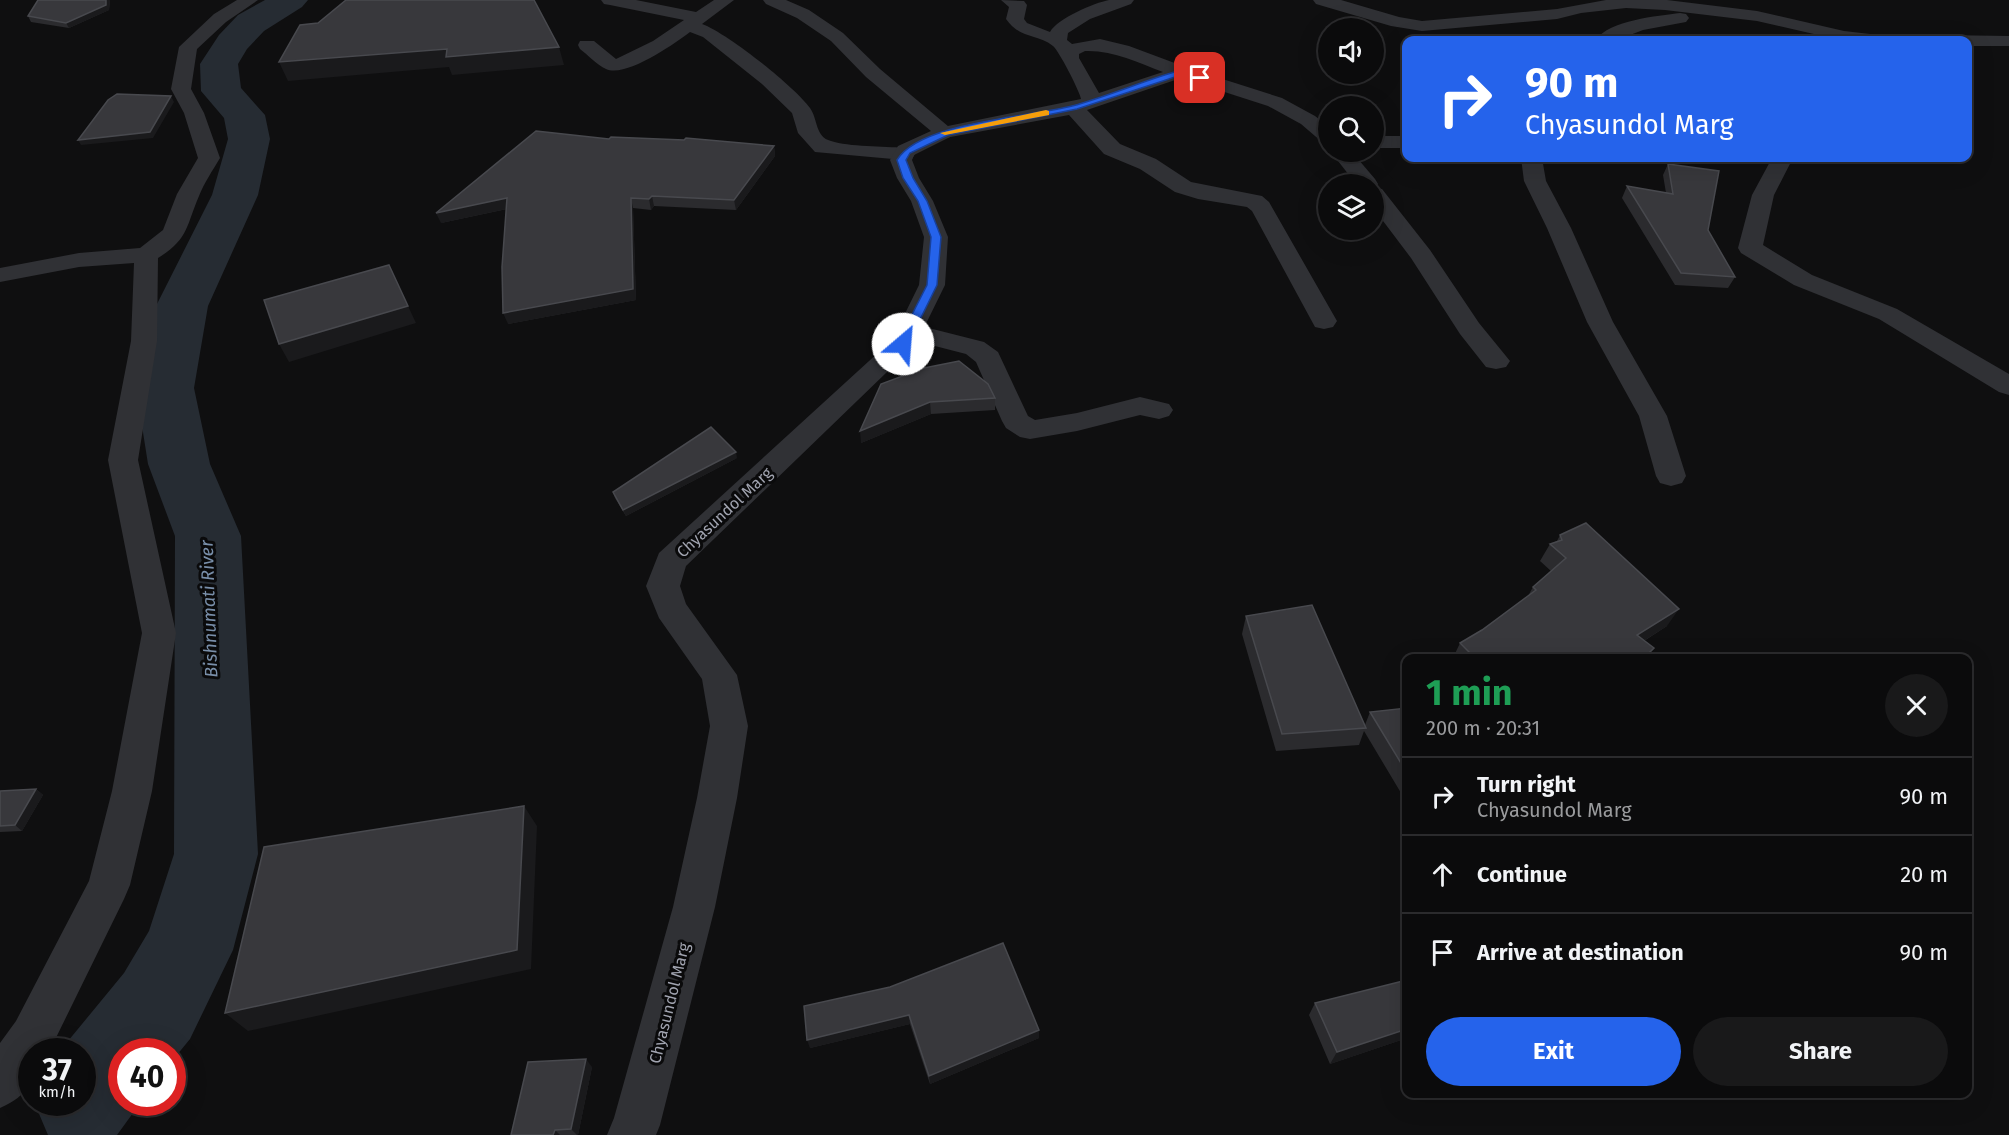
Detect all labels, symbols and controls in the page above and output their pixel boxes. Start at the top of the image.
map controls [1318,18,1384,240]
button: sound [1318,18,1384,84]
pin [1174,52,1225,103]
text: 90 m [1525,58,1619,108]
icon: right [1426,60,1504,138]
icon: arrive [1183,61,1216,94]
button: search [1318,96,1384,162]
text: Chyasundol Marg [1525,109,1734,141]
button: layers [1318,174,1384,240]
position arrow [871,312,935,376]
street label: Chyasundol Marg [673,463,777,561]
water label: Bishnumati River [196,539,222,678]
text: 1 min [1426,671,1513,715]
button: close [1885,674,1948,737]
text: 200 m · 20:31 [1426,716,1540,740]
text: Turn right [1477,771,1576,798]
icon: right [1426,780,1459,813]
text: 90 m [1899,783,1948,810]
text: Chyasundol Marg [1477,798,1632,822]
icon: ahead [1426,858,1459,891]
text: Continue [1477,861,1567,888]
text: 20 m [1900,861,1948,888]
icon: arrive [1426,936,1459,969]
text: Arrive at destination [1477,939,1684,966]
text: 90 m [1899,939,1948,966]
street label: Chyasundol Marg [645,940,694,1065]
button: Exit [1426,1017,1681,1086]
button: Share [1693,1017,1948,1086]
speed limit sign: 40 [108,1038,186,1116]
text: 37 [42,1052,72,1088]
text: km/h [38,1083,76,1101]

